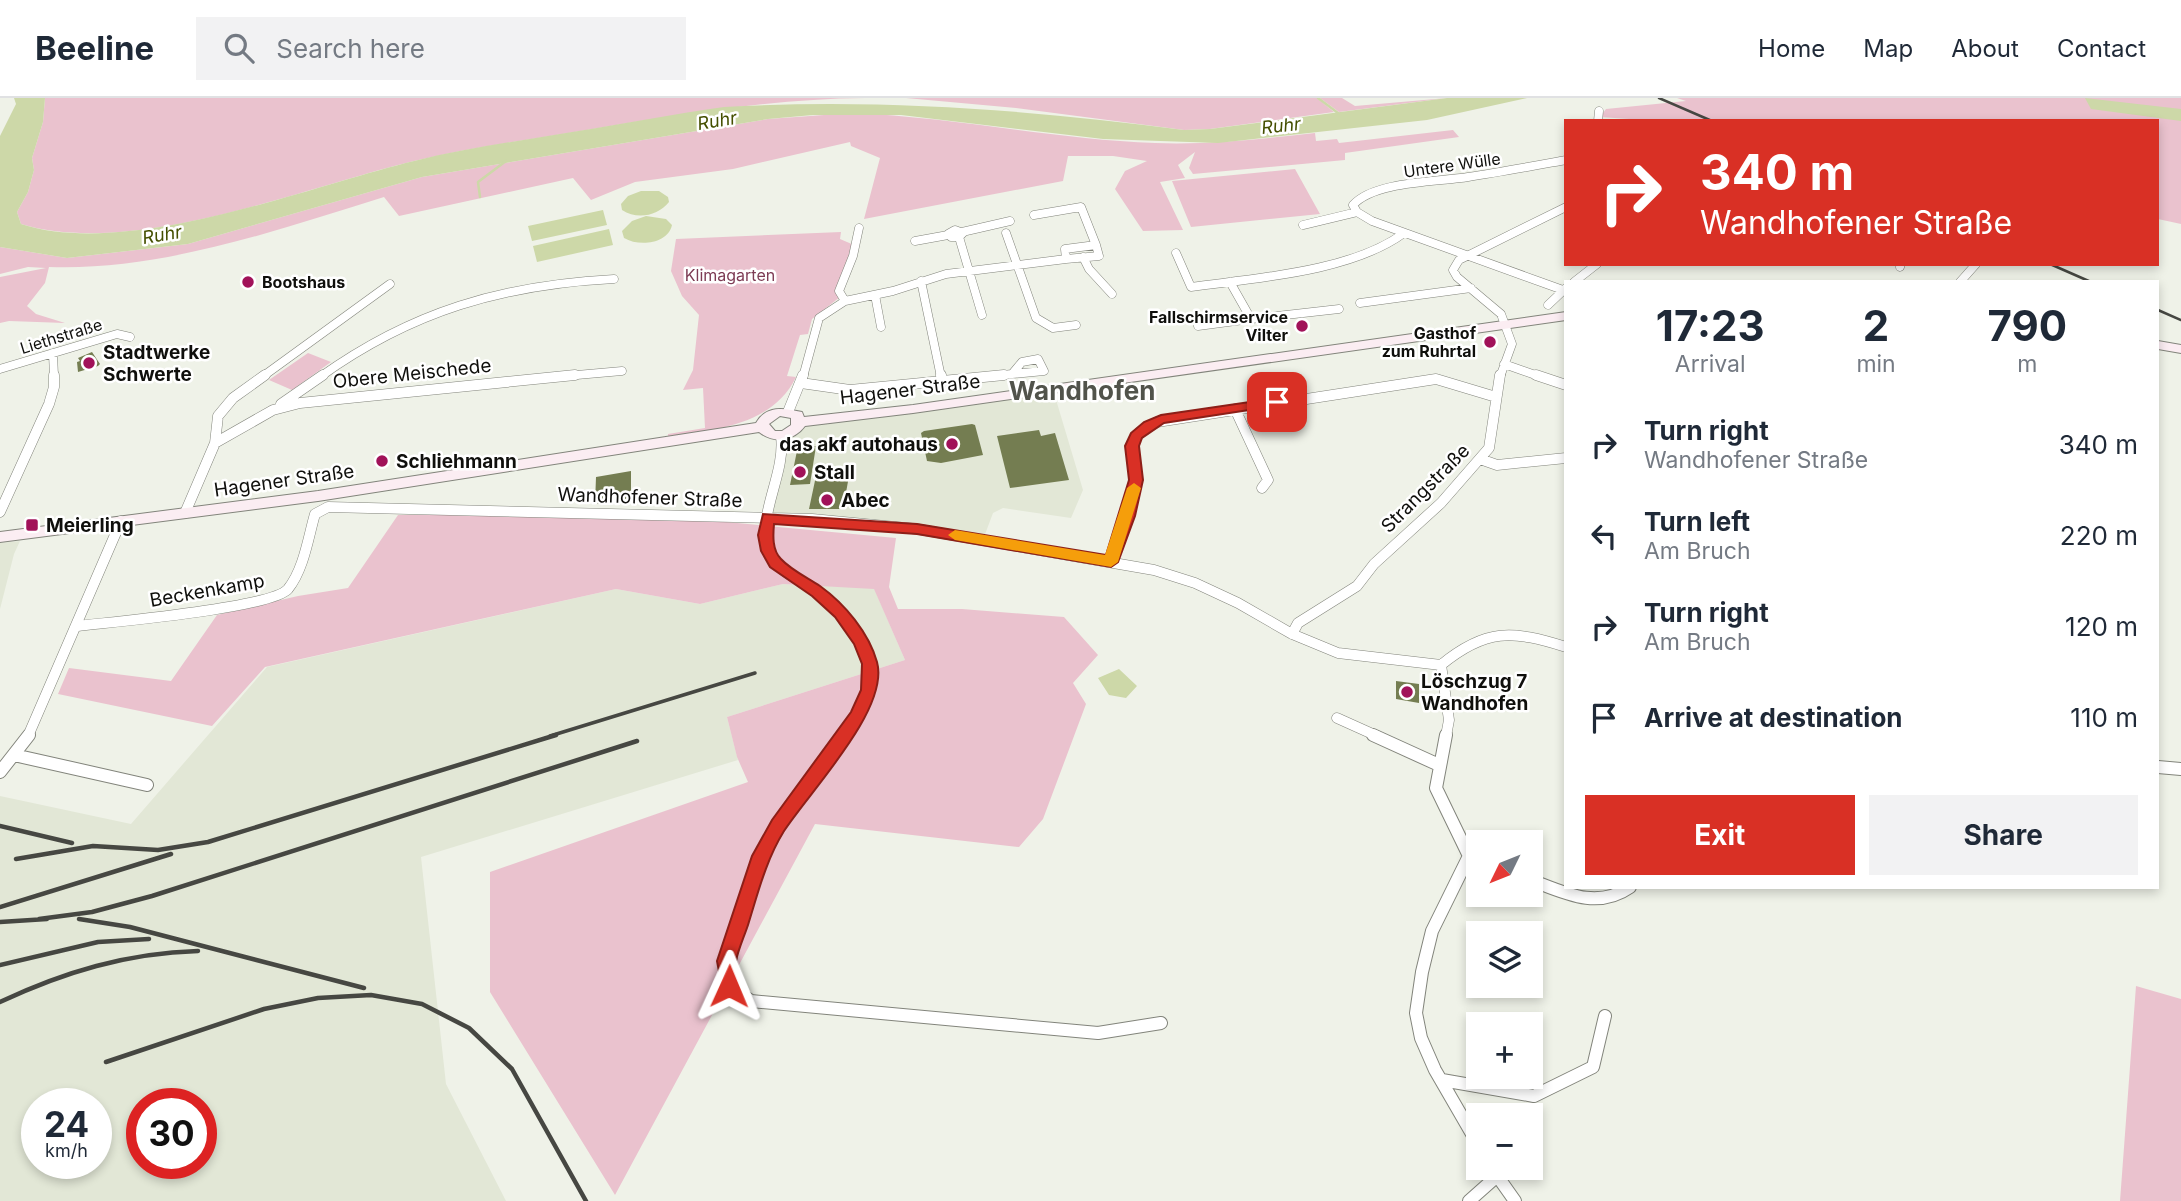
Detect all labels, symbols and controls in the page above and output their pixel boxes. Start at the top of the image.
search box [196,17,686,80]
text: Beeline [35,28,154,68]
icon: search [220,29,258,67]
text: Search here [276,33,425,64]
text: Home [1758,34,1825,63]
text: Map [1863,34,1913,63]
text: About [1951,34,2019,63]
text: Contact [2057,34,2146,63]
water label: Ruhr [696,107,739,134]
water label: Ruhr [1260,113,1303,138]
text: 340 m [1700,143,1854,202]
icon: right [1585,147,1676,238]
street label: Untere Wülle [1402,148,1502,182]
text: Wandhofener Straße [1700,203,2012,242]
water label: Ruhr [141,221,184,248]
park label: Klimagarten [685,265,775,285]
place label: Bootshaus [262,272,345,292]
marker: Bootshaus [240,274,256,290]
text: 17:23 [1656,300,1765,351]
text: 2 [1863,300,1889,351]
text: 790 [1988,300,2067,351]
place label: Fallschirmservice Vilter [1149,307,1288,345]
street label: Liethstraße [18,314,104,358]
marker: Fallschirmservice Vilter [1294,318,1310,334]
place label: Gasthof zum Ruhrtal [1382,323,1477,361]
marker: Gasthof zum Ruhrtal [1482,334,1498,350]
place label: Stadtwerke Schwerte [103,341,210,386]
text: Arrival [1675,350,1746,378]
text: min [1856,350,1896,378]
text: m [2017,350,2037,378]
street label: Obere Meischede [332,354,492,393]
marker: Stadtwerke Schwerte [81,355,97,371]
street label: Hagener Straße [839,369,982,410]
pin [1247,372,1307,432]
district label: Wandhofen [1009,375,1155,406]
icon: arrive [1258,383,1296,421]
text: Turn right [1644,415,1769,446]
icon: right [1585,426,1623,464]
text: 340 m [2059,429,2138,460]
place label: das akf autohaus [779,433,938,456]
marker: das akf autohaus [944,436,960,452]
street label: Strangstraße [1376,439,1474,537]
text: Wandhofener Straße [1644,446,1868,474]
place label: Schliehmann [396,450,517,473]
marker: Schliehmann [374,453,390,469]
street label: Hagener Straße [212,459,356,502]
place label: Stall [814,461,855,484]
marker: Stall [792,464,808,480]
street label: Wandhofener Straße [557,483,743,512]
place label: Abec [841,489,890,512]
marker: Abec [819,492,835,508]
text: Turn left [1644,506,1750,537]
place label: Meierling [46,514,134,537]
marker: Meierling [24,517,40,533]
icon: left [1585,517,1623,555]
text: 220 m [2060,520,2138,551]
text: Am Bruch [1644,537,1751,565]
street label: Beckenkamp [148,569,266,612]
text: Turn right [1644,597,1769,628]
icon: right [1585,608,1623,646]
text: 120 m [2065,611,2138,642]
text: Am Bruch [1644,628,1751,656]
place label: Löschzug 7 Wandhofen [1421,670,1528,715]
marker: Löschzug 7 Wandhofen [1399,684,1415,700]
icon: arrive [1585,699,1623,737]
text: Arrive at destination [1644,702,1903,733]
text: 110 m [2070,702,2138,733]
button: Exit [1585,795,1855,875]
button: Share [1869,795,2138,875]
north arrow [1466,830,1544,906]
map controls [1466,830,1543,1180]
button: layers [1466,921,1543,998]
position arrow [692,949,766,1023]
button: + [1466,1012,1543,1089]
speed limit sign: 30 [126,1088,217,1179]
text: 24 [44,1103,89,1145]
button: − [1466,1103,1543,1180]
text: km/h [45,1140,88,1161]

